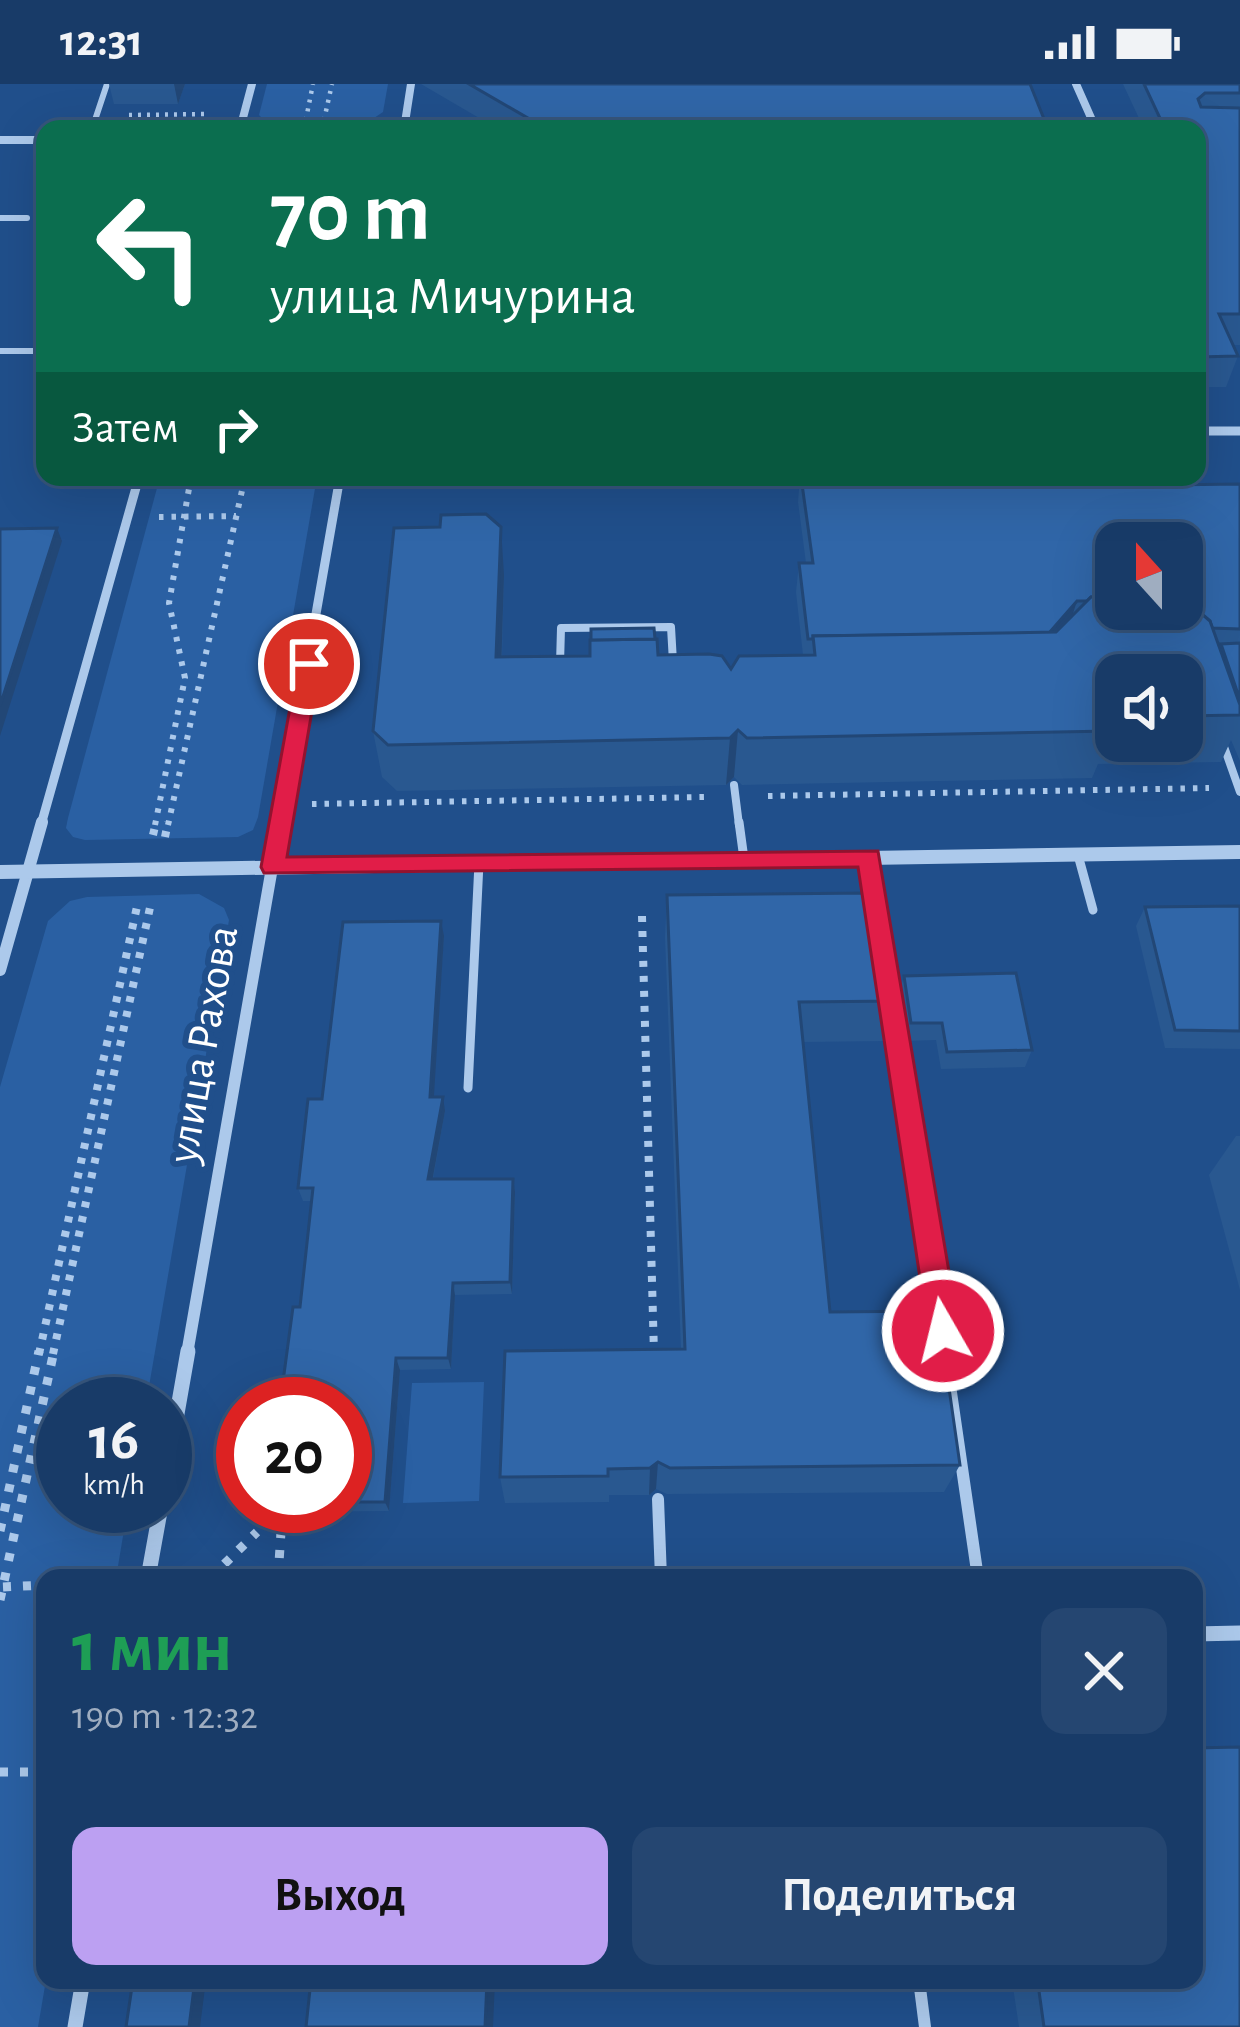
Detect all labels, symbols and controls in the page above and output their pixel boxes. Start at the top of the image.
text: 12:31 [60,19,143,64]
icon: left [72,168,228,324]
text: 70 m [270,172,431,256]
text: улица Мичурина [270,270,636,324]
icon: right [203,396,269,462]
text: Затем [72,406,179,451]
north arrow [1095,522,1203,630]
map controls [1095,522,1203,762]
pin [258,613,360,715]
icon: arrive [276,631,342,697]
button: sound [1095,654,1203,762]
street label: улица Рахова [160,922,246,1168]
position arrow [880,1268,1006,1394]
speed limit sign: 20 [216,1377,372,1533]
text: 16 [89,1410,139,1470]
text: km/h [83,1470,145,1500]
button: close [1041,1608,1167,1734]
text: 1 мин [72,1612,233,1684]
text: 190 m · 12:32 [72,1697,258,1736]
button: Выход [72,1827,608,1965]
button: Поделиться [632,1827,1167,1965]

